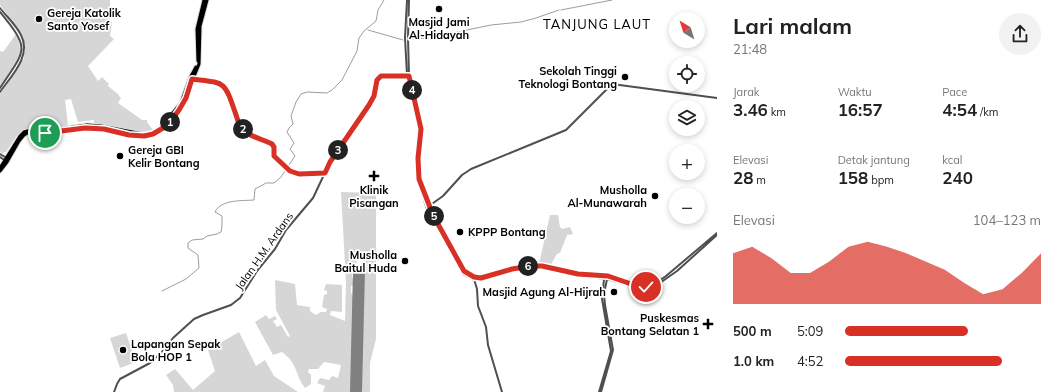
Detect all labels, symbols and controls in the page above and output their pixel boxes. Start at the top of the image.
marker: Masjid Jami Al-Hidayah [434,4,444,14]
place label: Gereja Katolik Santo Yosef [47,6,122,33]
north arrow [669,12,705,48]
map controls [669,12,705,224]
text: Lari malam [733,12,852,40]
button: share [999,13,1041,55]
marker: Gereja Katolik Santo Yosef [34,14,44,24]
place label: Masjid Jami Al-Hidayah [408,15,470,42]
district label: TANJUNG LAUT [543,16,651,32]
text: 21:48 [733,41,767,57]
button: locate [669,56,705,92]
place label: Sekolah Tinggi Teknologi Bontang [518,64,617,91]
marker: Sekolah Tinggi Teknologi Bontang [620,72,630,82]
pin: 4 [402,80,422,100]
text: 4 [409,83,415,97]
text: Jarak [733,85,759,99]
text: Waktu [838,85,872,99]
text: Pace [942,85,967,99]
text: 3.46 [733,99,768,120]
text: 16:57 [838,99,883,120]
text: 4:54 [942,99,977,120]
button: layers [669,100,705,136]
text: km [768,105,786,119]
text: /km [977,105,998,119]
pin: 1 [160,112,180,132]
text: 1 [167,115,173,129]
pin [28,116,62,150]
pin: 2 [233,119,253,139]
icon: arrive [34,122,56,144]
text: 2 [240,122,246,136]
pin: 3 [328,140,348,160]
place label: Gereja GBI Kelir Bontang [128,143,200,170]
text: 3 [335,143,341,157]
button: + [669,144,705,180]
marker: Gereja GBI Kelir Bontang [115,151,125,161]
text: Elevasi [733,153,768,167]
text: Detak jantung [838,153,910,167]
text: kcal [942,153,962,167]
text: 28 [733,167,753,188]
text: 158 [838,167,868,188]
text: 240 [942,167,973,188]
marker: Klinik Pisangan [368,170,380,182]
text: m [753,173,766,187]
text: bpm [868,173,894,187]
place label: Klinik Pisangan [349,183,399,210]
place label: Musholla Al-Munawarah [567,183,647,210]
button: − [669,188,705,224]
marker: Musholla Al-Munawarah [650,191,660,201]
pin: 5 [424,206,444,226]
street label: Jalan H.M. Ardans [232,209,296,293]
text: 5 [431,209,437,223]
text: Elevasi [733,212,775,228]
text: 104–123 m [973,212,1041,228]
place label: KPPP Bontang [468,225,546,239]
marker: KPPP Bontang [455,227,465,237]
place label: Musholla Baitul Huda [334,248,397,275]
marker: Musholla Baitul Huda [400,256,410,266]
pin: 6 [518,256,538,276]
text: 6 [525,259,531,273]
pin [629,270,663,304]
icon: check [635,276,657,298]
place label: Masjid Agung Al-Hijrah [483,285,606,299]
marker: Masjid Agung Al-Hijrah [609,287,619,297]
place label: Puskesmas Bontang Selatan 1 [601,311,699,338]
marker: Puskesmas Bontang Selatan 1 [702,318,714,330]
text: 500 m [733,323,772,339]
text: 5:09 [797,323,823,339]
place label: Lapangan Sepak Bola HOP 1 [131,337,221,364]
marker: Lapangan Sepak Bola HOP 1 [118,345,128,355]
text: 1.0 km [733,353,774,369]
text: 4:52 [797,353,823,369]

